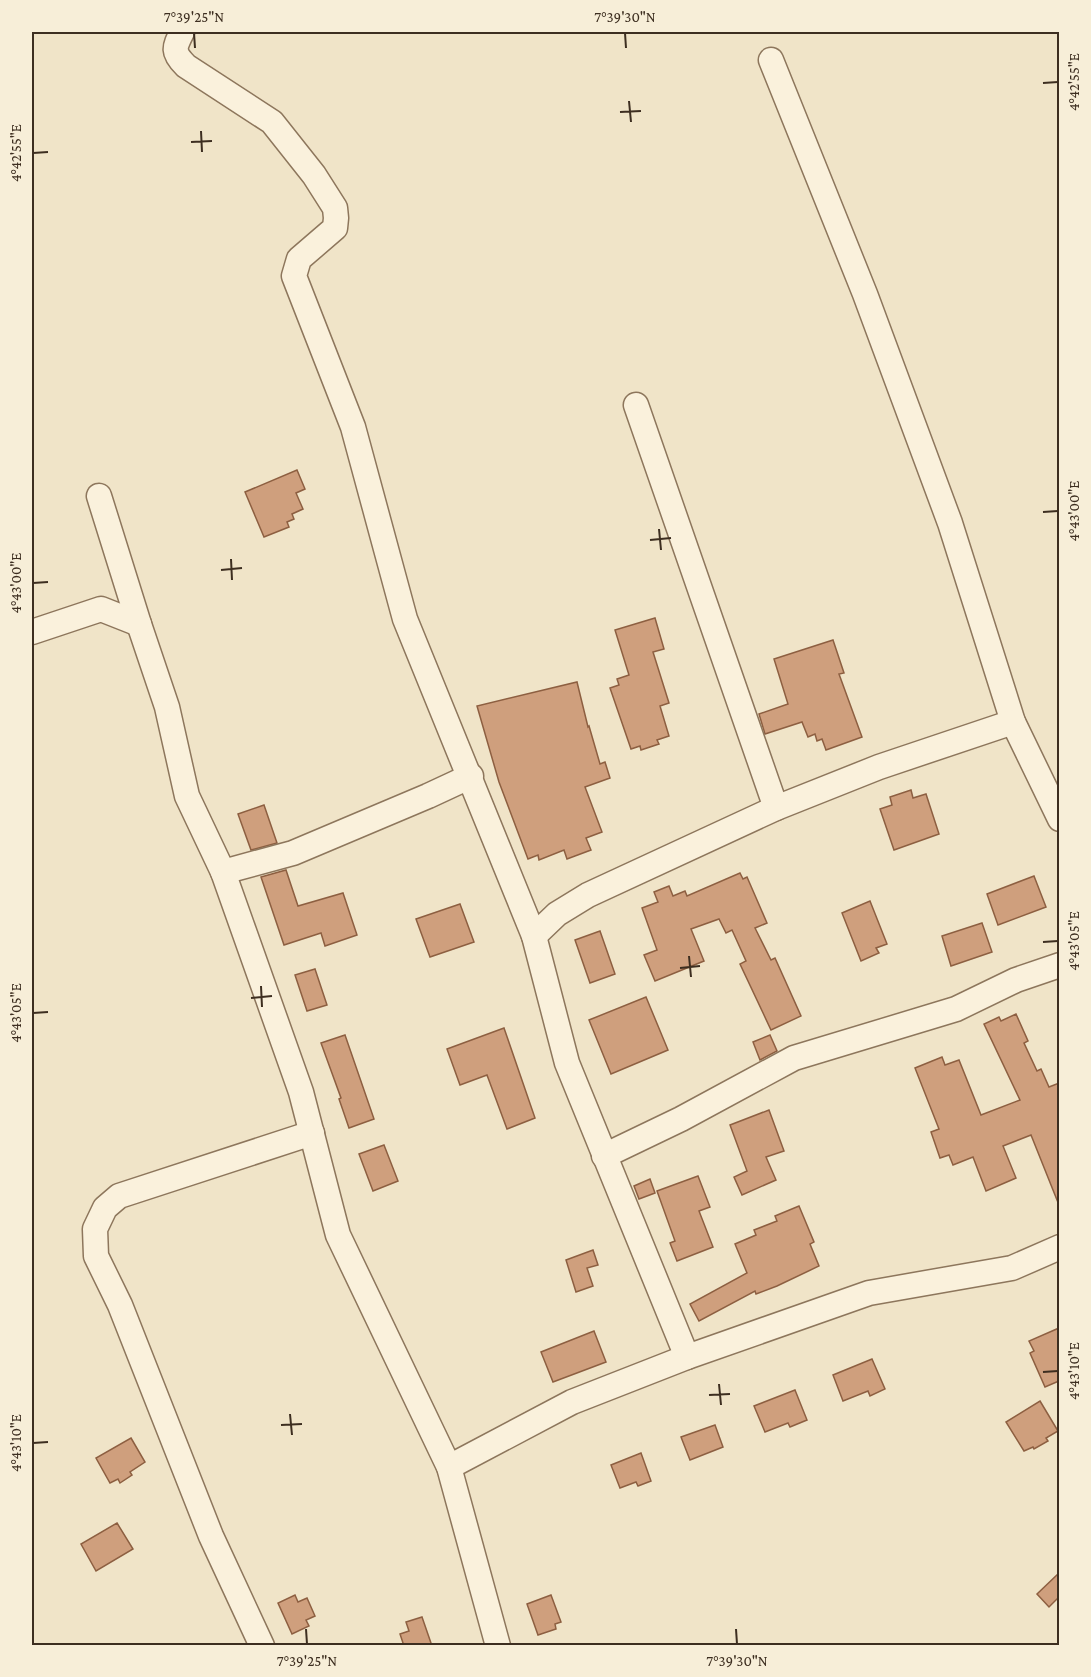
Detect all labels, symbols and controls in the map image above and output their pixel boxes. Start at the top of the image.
text: 7°39'25"N [164,9,224,25]
text: 7°39'30"N [594,9,656,25]
text: 4°42'55"E [1066,53,1082,111]
text: 4°42'55"E [8,124,24,182]
text: 4°43'00"E [1066,481,1082,541]
text: 4°43'00"E [8,553,24,613]
text: 4°43'05"E [1066,911,1082,971]
text: 4°43'05"E [8,983,24,1043]
text: 4°43'10"E [1066,1342,1082,1400]
text: 4°43'10"E [8,1414,24,1472]
text: 7°39'25"N [277,1653,337,1669]
text: 7°39'30"N [706,1653,768,1669]

